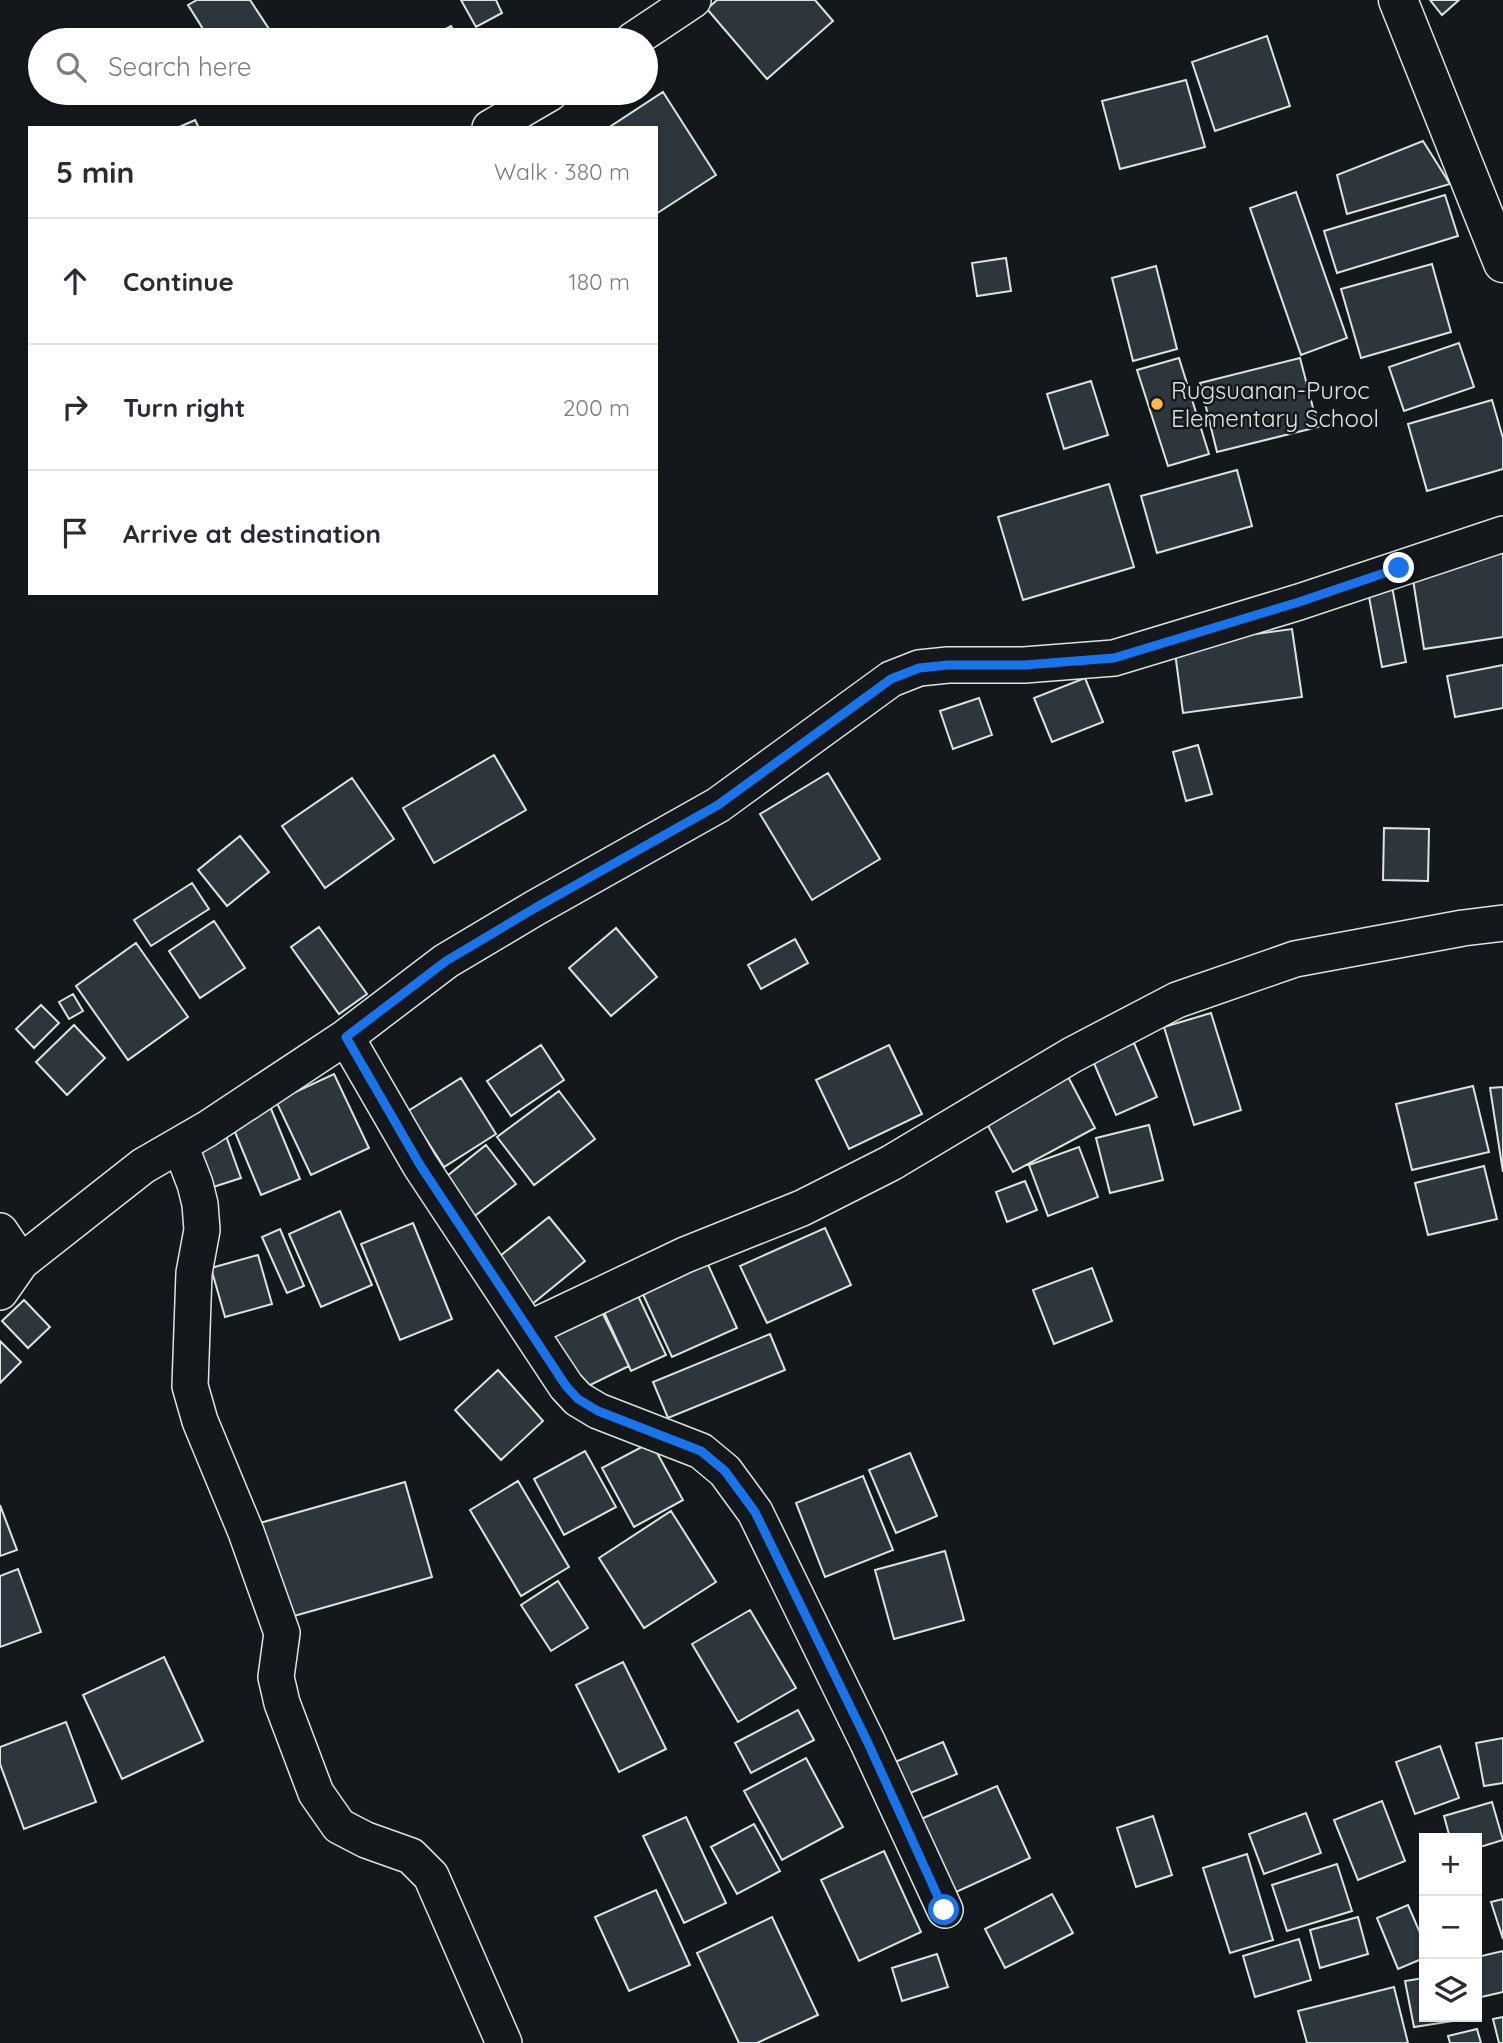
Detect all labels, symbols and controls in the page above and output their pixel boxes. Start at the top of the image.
search box [28,28,658,105]
icon: search [52,48,90,86]
text: Search here [108,50,252,83]
text: 5 min [56,153,134,191]
text: Walk · 380 m [494,157,630,186]
icon: ahead [56,262,94,300]
text: Continue [123,265,234,298]
text: 180 m [568,267,630,296]
place label: Rugsuanan-Puroc Elementary School [1171,375,1379,433]
icon: right [56,388,94,426]
text: Turn right [123,391,245,424]
text: 200 m [563,393,630,422]
marker: Rugsuanan-Puroc Elementary School [1149,396,1165,412]
icon: arrive [56,514,94,552]
text: Arrive at destination [123,517,381,550]
route end [1383,552,1414,583]
map controls [1419,1833,1482,2022]
button: + [1419,1833,1482,1896]
route start [928,1894,959,1925]
button: − [1419,1896,1482,1959]
button: layers [1419,1959,1482,2022]

